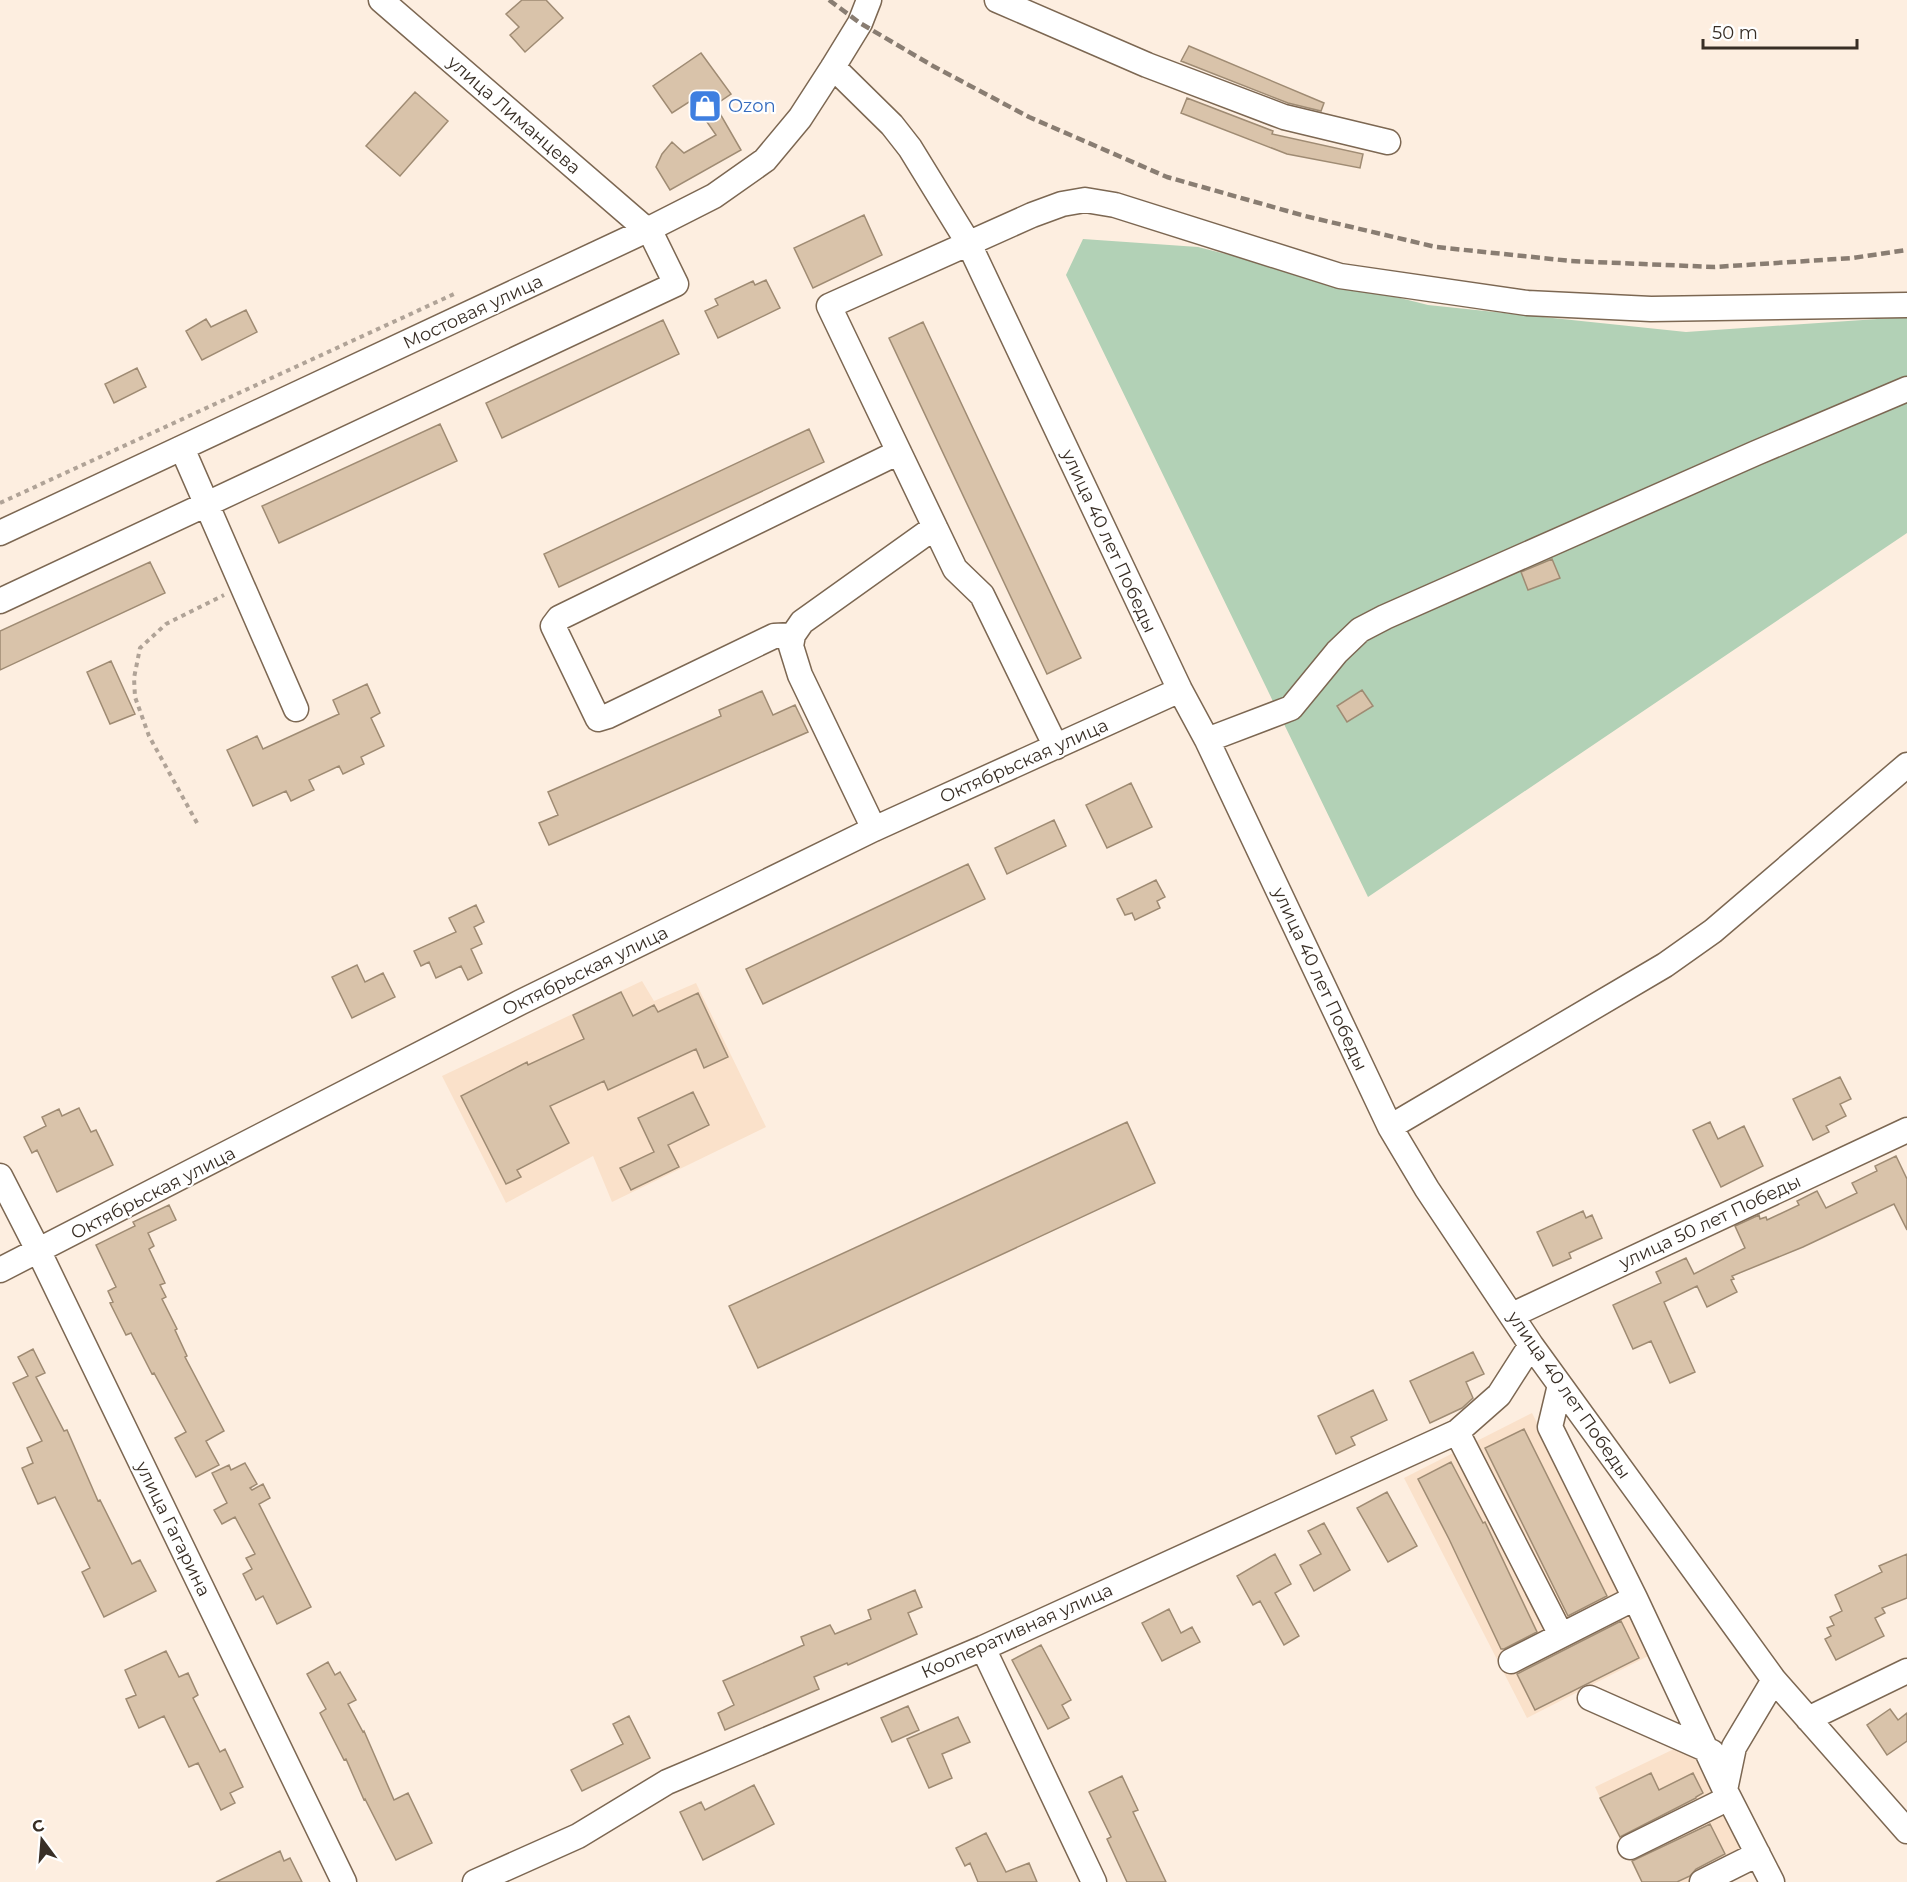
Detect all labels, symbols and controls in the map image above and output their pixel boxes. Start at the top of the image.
scale bar [1703,12,1858,50]
text: 50 m [1712,22,1758,44]
street label: улица Лиманцева [442,51,585,179]
shop icon: Ozon [687,88,723,124]
place label: Ozon [728,95,776,117]
street label: Мостовая улица [400,270,546,354]
street label: улица 40 лет Победы [1056,445,1161,636]
street label: Октябрьская улица [936,714,1112,808]
street label: улица 40 лет Победы [1267,883,1372,1074]
street label: Октябрьская улица [498,921,672,1021]
street label: Октябрьская улица [67,1142,239,1244]
street label: улица 50 лет Победы [1615,1170,1804,1274]
street label: улица 40 лет Победы [1502,1306,1635,1483]
street label: улица Гагарина [130,1457,215,1600]
street label: Кооперативная улица [918,1579,1116,1683]
north arrow [12,1810,72,1870]
text: С [30,1815,47,1837]

